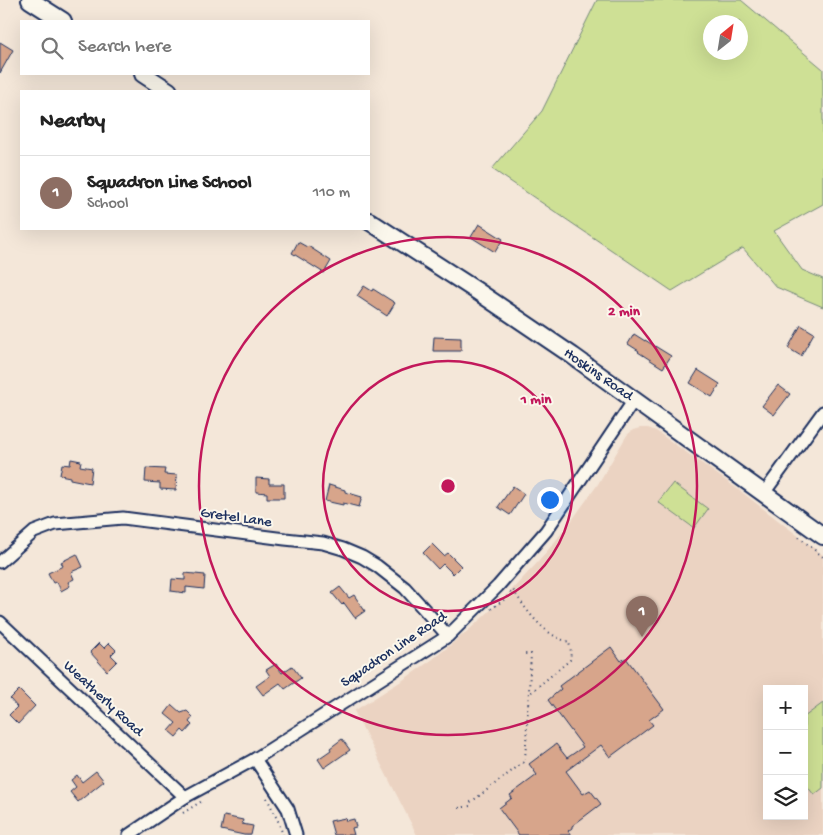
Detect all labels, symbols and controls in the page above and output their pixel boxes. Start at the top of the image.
north arrow [703,15,748,60]
search box [20,20,370,75]
icon: search [38,34,66,62]
text: Search here [78,36,172,59]
text: Nearby [40,110,105,135]
text: Squadron Line School [87,172,252,195]
text: 1 [53,184,59,203]
text: 110 m [313,184,350,203]
text: School [87,195,129,214]
text: 2 min [608,303,641,321]
street label: Hoskins Road [560,344,637,406]
text: 1 min [520,391,552,409]
centre of rings [439,477,457,495]
your location [537,487,563,513]
street label: Gretel Lane [199,504,273,532]
pin: 1 [626,596,658,637]
street label: Squadron Line Road [338,607,451,692]
street label: Weatherly Road [59,657,148,742]
map controls [763,685,808,820]
button: + [763,685,808,730]
button: − [763,730,808,775]
button: layers [763,775,808,820]

